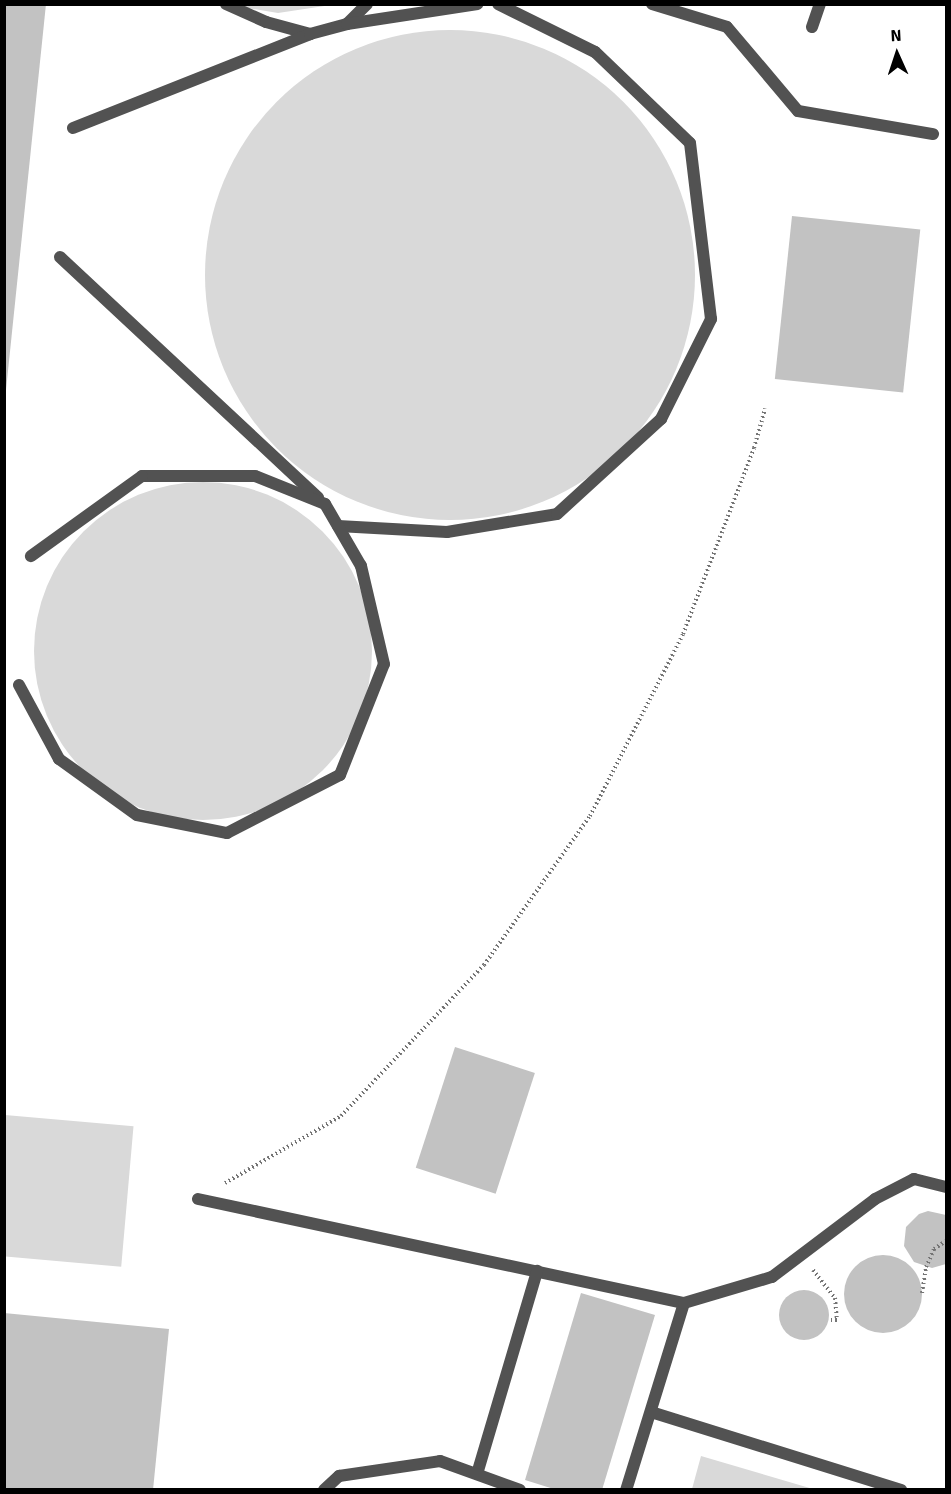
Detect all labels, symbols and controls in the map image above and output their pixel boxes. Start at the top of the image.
north arrow [867,24,927,84]
text: N [890,26,902,46]

